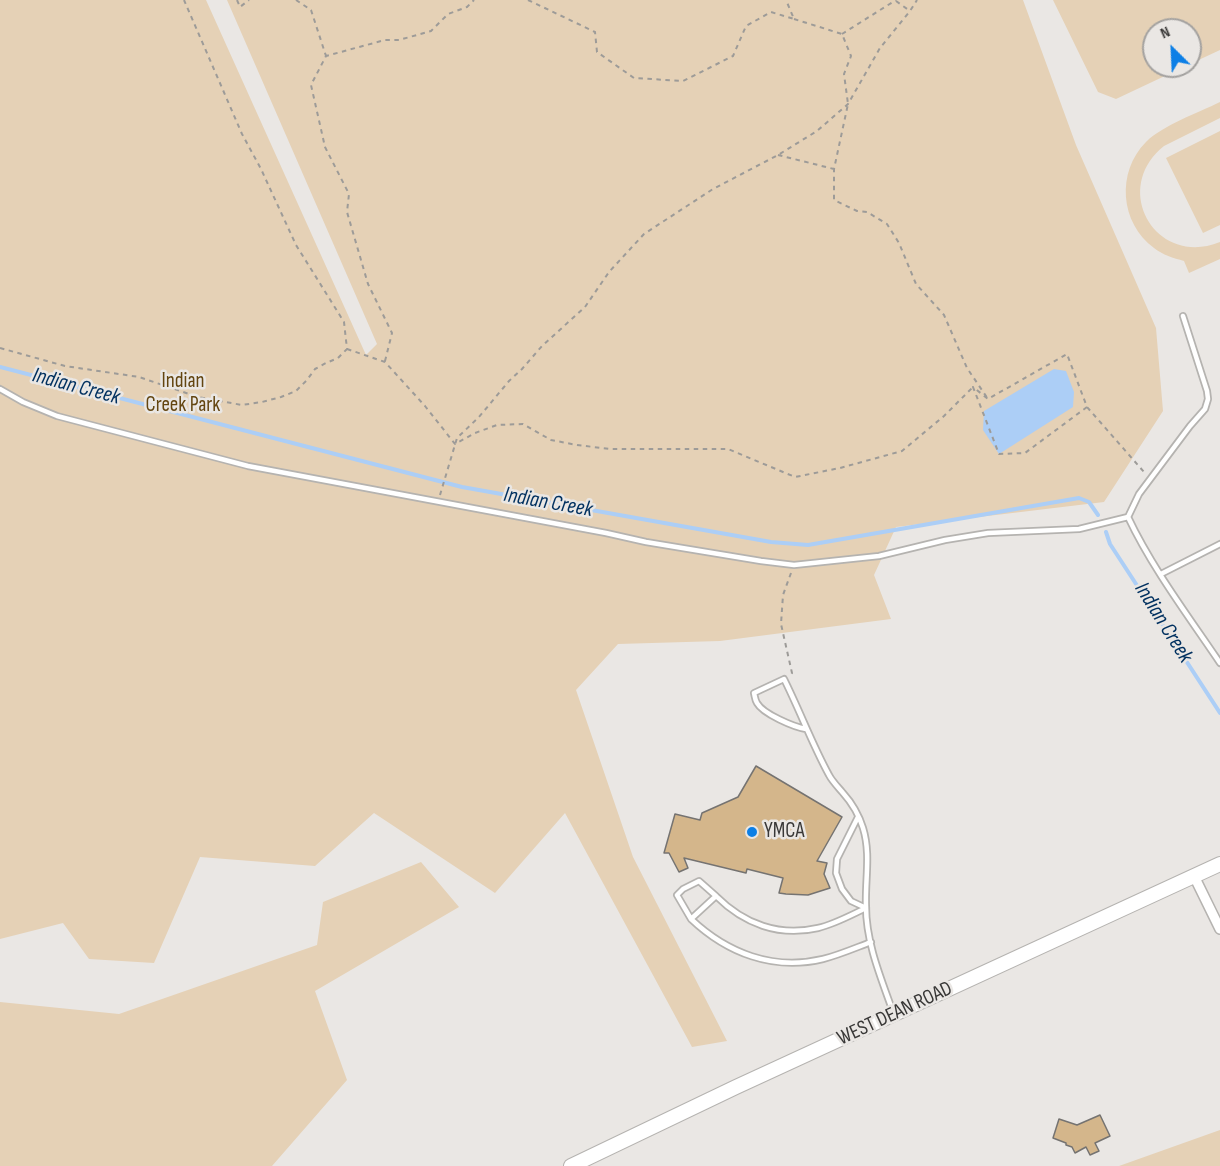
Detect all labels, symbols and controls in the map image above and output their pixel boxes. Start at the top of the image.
north arrow [1142,18,1202,78]
text: N [1158,23,1173,43]
water label: Indian Creek [29,363,123,411]
park label: Indian Creek Park [146,369,220,419]
water label: Indian Creek [501,482,595,524]
water label: Indian Creek [1128,578,1198,668]
place label: YMCA [764,819,804,845]
marker: YMCA [745,825,759,839]
street label: WEST DEAN ROAD [833,976,957,1052]

